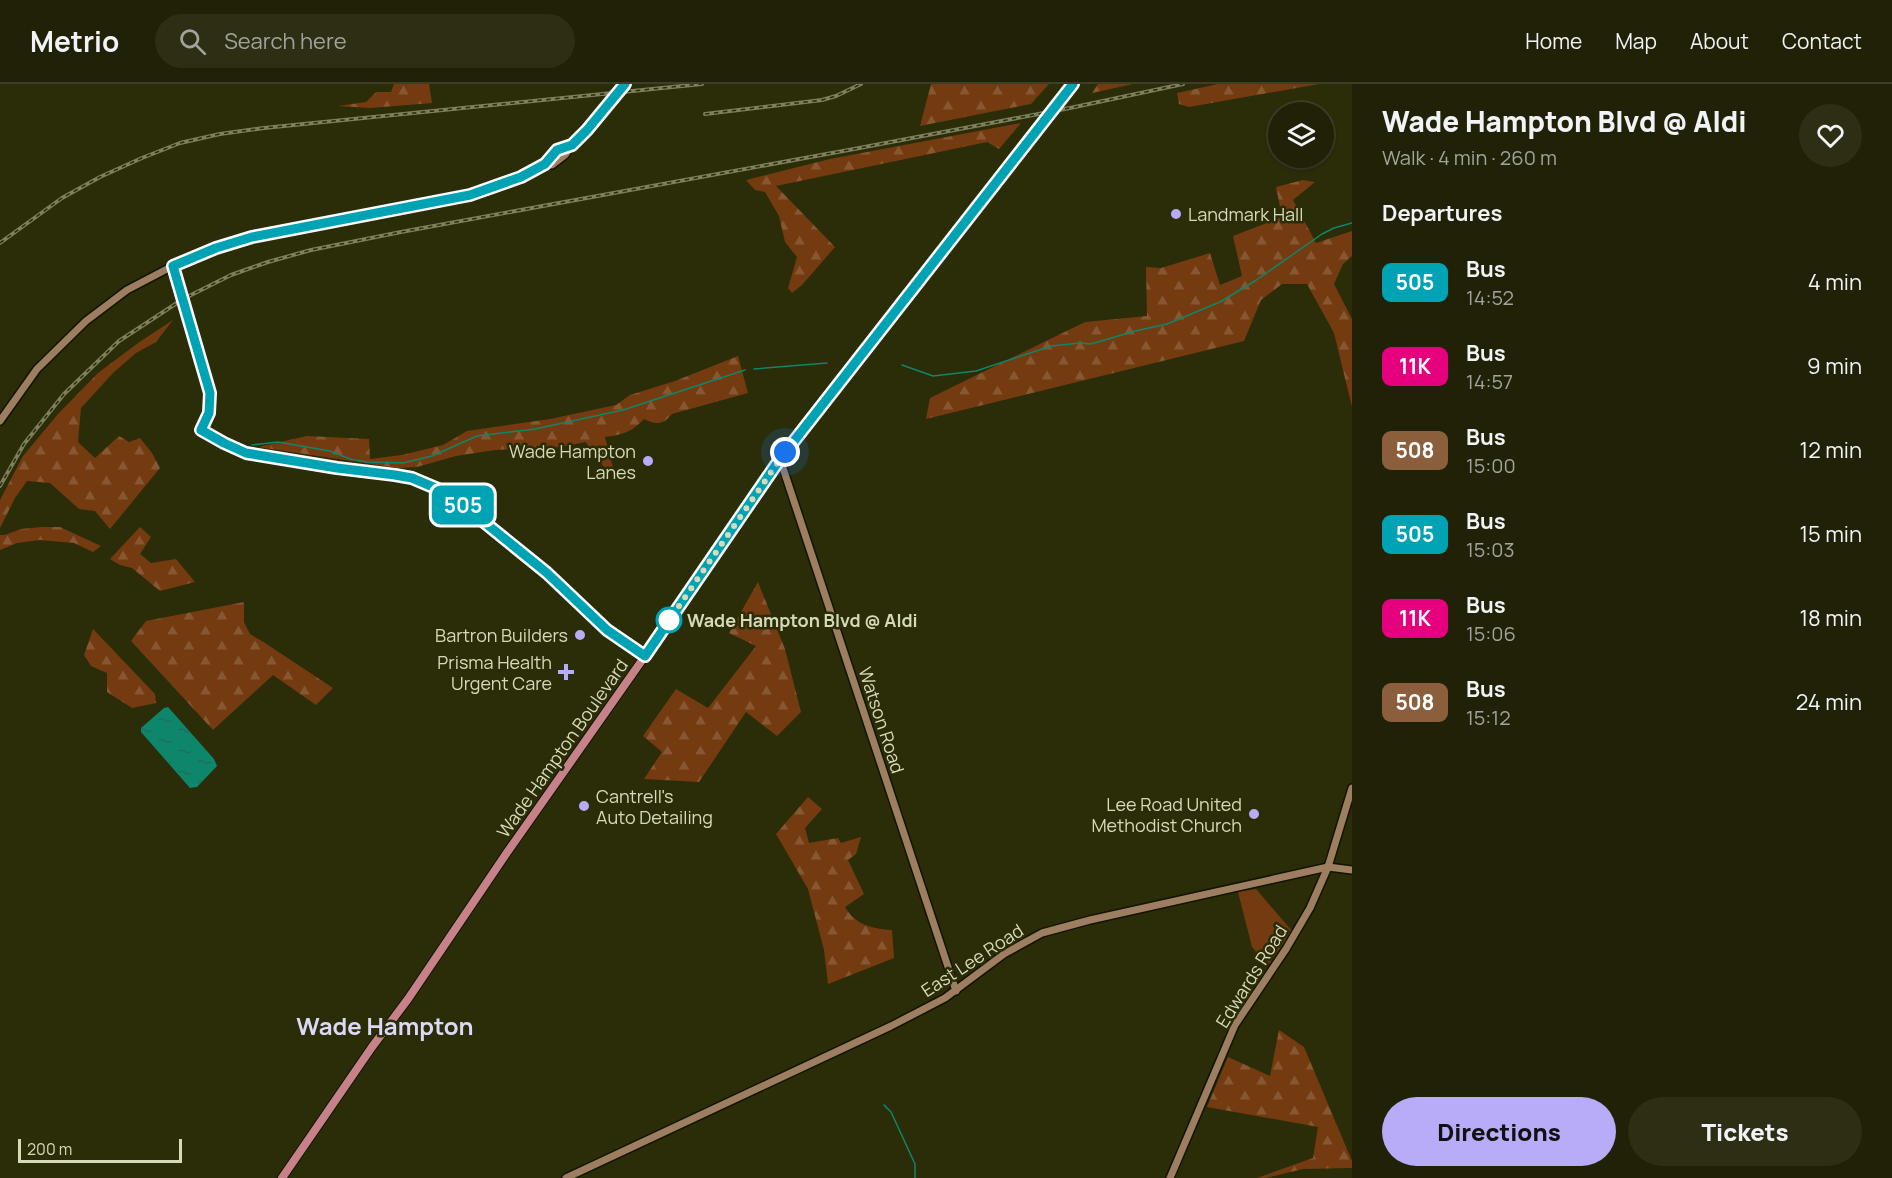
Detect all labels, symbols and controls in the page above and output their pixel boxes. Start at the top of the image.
search box [155,14,575,68]
text: Metrio [30,22,119,60]
icon: search [176,25,209,58]
text: Search here [224,26,347,56]
text: Home [1525,27,1582,55]
text: Map [1615,27,1657,55]
text: About [1690,27,1749,55]
text: Contact [1782,27,1862,55]
map controls [1268,102,1334,168]
button: layers [1268,102,1334,168]
text: Wade Hampton Blvd @ Aldi [1382,102,1746,140]
button: heart [1799,104,1862,167]
text: Walk · 4 min · 260 m [1382,144,1557,171]
text: Departures [1382,198,1502,228]
place label: Landmark Hall [1188,202,1304,226]
marker: Landmark Hall [1169,207,1183,221]
text: Bus [1466,254,1506,284]
text: 4 min [1808,267,1862,297]
text: 505 [1396,268,1434,296]
text: 14:52 [1466,284,1514,311]
text: Bus [1466,338,1506,368]
text: 9 min [1807,351,1862,381]
text: 11K [1399,352,1431,380]
text: 14:57 [1466,368,1513,395]
text: Bus [1466,422,1506,452]
text: 12 min [1800,435,1862,465]
text: 508 [1396,436,1435,464]
your location [770,437,800,467]
place label: Wade Hampton Lanes [509,439,636,484]
text: 15:00 [1466,452,1516,479]
marker: Wade Hampton Lanes [641,454,655,468]
line badge: 505 [428,486,498,524]
text: 505 [444,491,482,519]
text: Bus [1466,506,1506,536]
text: 15 min [1799,519,1862,549]
text: 505 [1396,520,1434,548]
text: 15:03 [1466,536,1515,563]
text: Bus [1466,590,1506,620]
text: 18 min [1799,603,1862,633]
text: 11K [1399,604,1431,632]
marker: Wade Hampton Blvd @ Aldi [656,607,682,633]
place label: Wade Hampton Blvd @ Aldi [687,608,918,632]
text: 15:06 [1466,620,1516,647]
place label: Bartron Builders [435,623,568,647]
marker: Bartron Builders [573,628,587,642]
place label: Prisma Health Urgent Care [437,650,552,695]
street label: Wade Hampton Boulevard [491,654,633,842]
marker: Prisma Health Urgent Care [557,663,575,681]
street label: Watson Road [854,664,910,776]
text: Bus [1466,674,1506,704]
text: 24 min [1796,687,1862,717]
text: 508 [1396,688,1435,716]
text: 15:12 [1466,704,1511,731]
place label: Cantrell's Auto Detailing [596,784,713,829]
place label: Lee Road United Methodist Church [1091,792,1242,837]
marker: Cantrell's Auto Detailing [577,799,591,813]
marker: Lee Road United Methodist Church [1247,807,1261,821]
street label: East Lee Road [916,918,1028,1002]
street label: Edwards Road [1210,920,1292,1032]
district label: Wade Hampton [296,1009,474,1042]
button: Directions [1382,1097,1616,1166]
button: Tickets [1628,1097,1862,1166]
scale bar [18,1136,182,1164]
text: 200 m [27,1138,72,1160]

